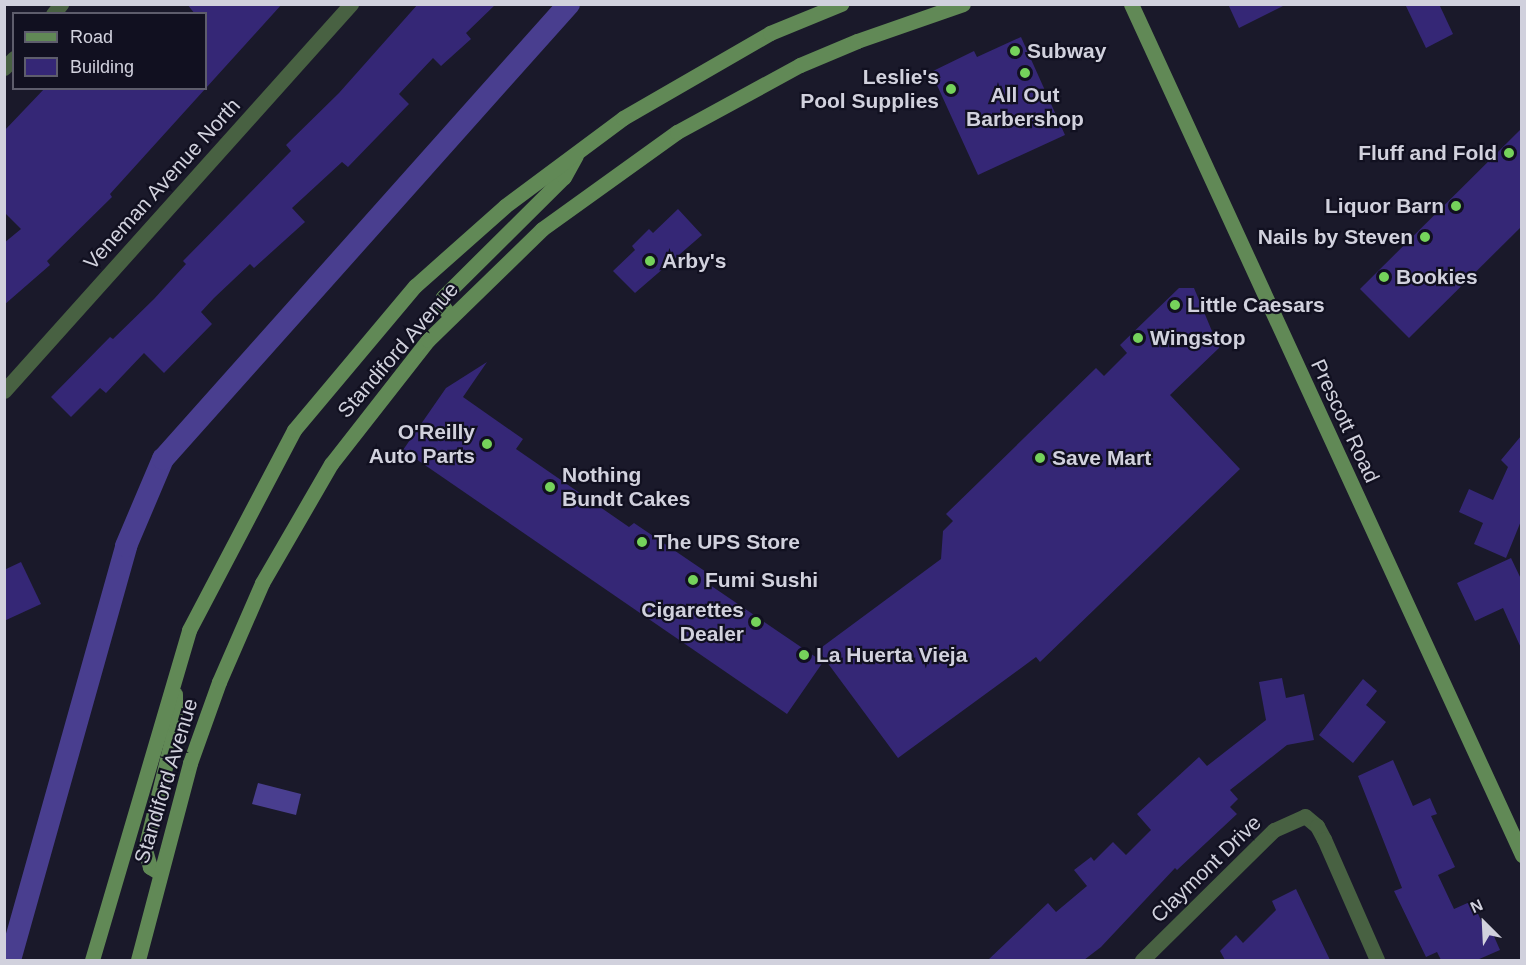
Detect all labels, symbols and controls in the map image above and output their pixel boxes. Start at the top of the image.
legend [12,12,207,90]
text: Road [70,27,113,47]
place label: Subway [1027,38,1106,64]
marker: Subway [1008,44,1022,58]
text: Building [70,57,134,77]
place label: Leslie's Pool Supplies [800,64,939,114]
marker: All Out Barbershop [1018,66,1032,80]
marker: Leslie's Pool Supplies [944,82,958,96]
place label: All Out Barbershop [966,82,1084,132]
street label: Veneman Avenue North [78,93,246,275]
place label: Fluff and Fold [1358,140,1497,166]
marker: Fluff and Fold [1502,146,1516,160]
place label: Liquor Barn [1325,193,1444,219]
marker: Liquor Barn [1449,199,1463,213]
place label: Nails by Steven [1258,224,1413,250]
marker: Nails by Steven [1418,230,1432,244]
place label: Arby's [662,248,727,274]
marker: Arby's [643,254,657,268]
place label: Bookies [1396,264,1478,290]
marker: Bookies [1377,270,1391,284]
street label: Standiford Avenue [332,277,464,423]
place label: Little Caesars [1187,292,1325,318]
marker: Little Caesars [1168,298,1182,312]
place label: Wingstop [1150,325,1245,351]
marker: Wingstop [1131,331,1145,345]
street label: Prescott Road [1305,355,1385,487]
place label: O'Reilly Auto Parts [369,419,475,469]
marker: O'Reilly Auto Parts [480,437,494,451]
place label: Save Mart [1052,445,1151,471]
marker: Save Mart [1033,451,1047,465]
place label: Nothing Bundt Cakes [562,462,690,512]
marker: Nothing Bundt Cakes [543,480,557,494]
place label: The UPS Store [654,529,800,555]
marker: The UPS Store [635,535,649,549]
place label: Fumi Sushi [705,567,818,593]
marker: Fumi Sushi [686,573,700,587]
place label: Cigarettes Dealer [641,597,744,647]
marker: Cigarettes Dealer [749,615,763,629]
place label: La Huerta Vieja [816,642,967,668]
marker: La Huerta Vieja [797,648,811,662]
street label: Standiford Avenue [129,695,203,867]
street label: Claymont Drive [1146,810,1266,928]
north arrow [1454,893,1514,953]
text: N [1468,896,1485,916]

